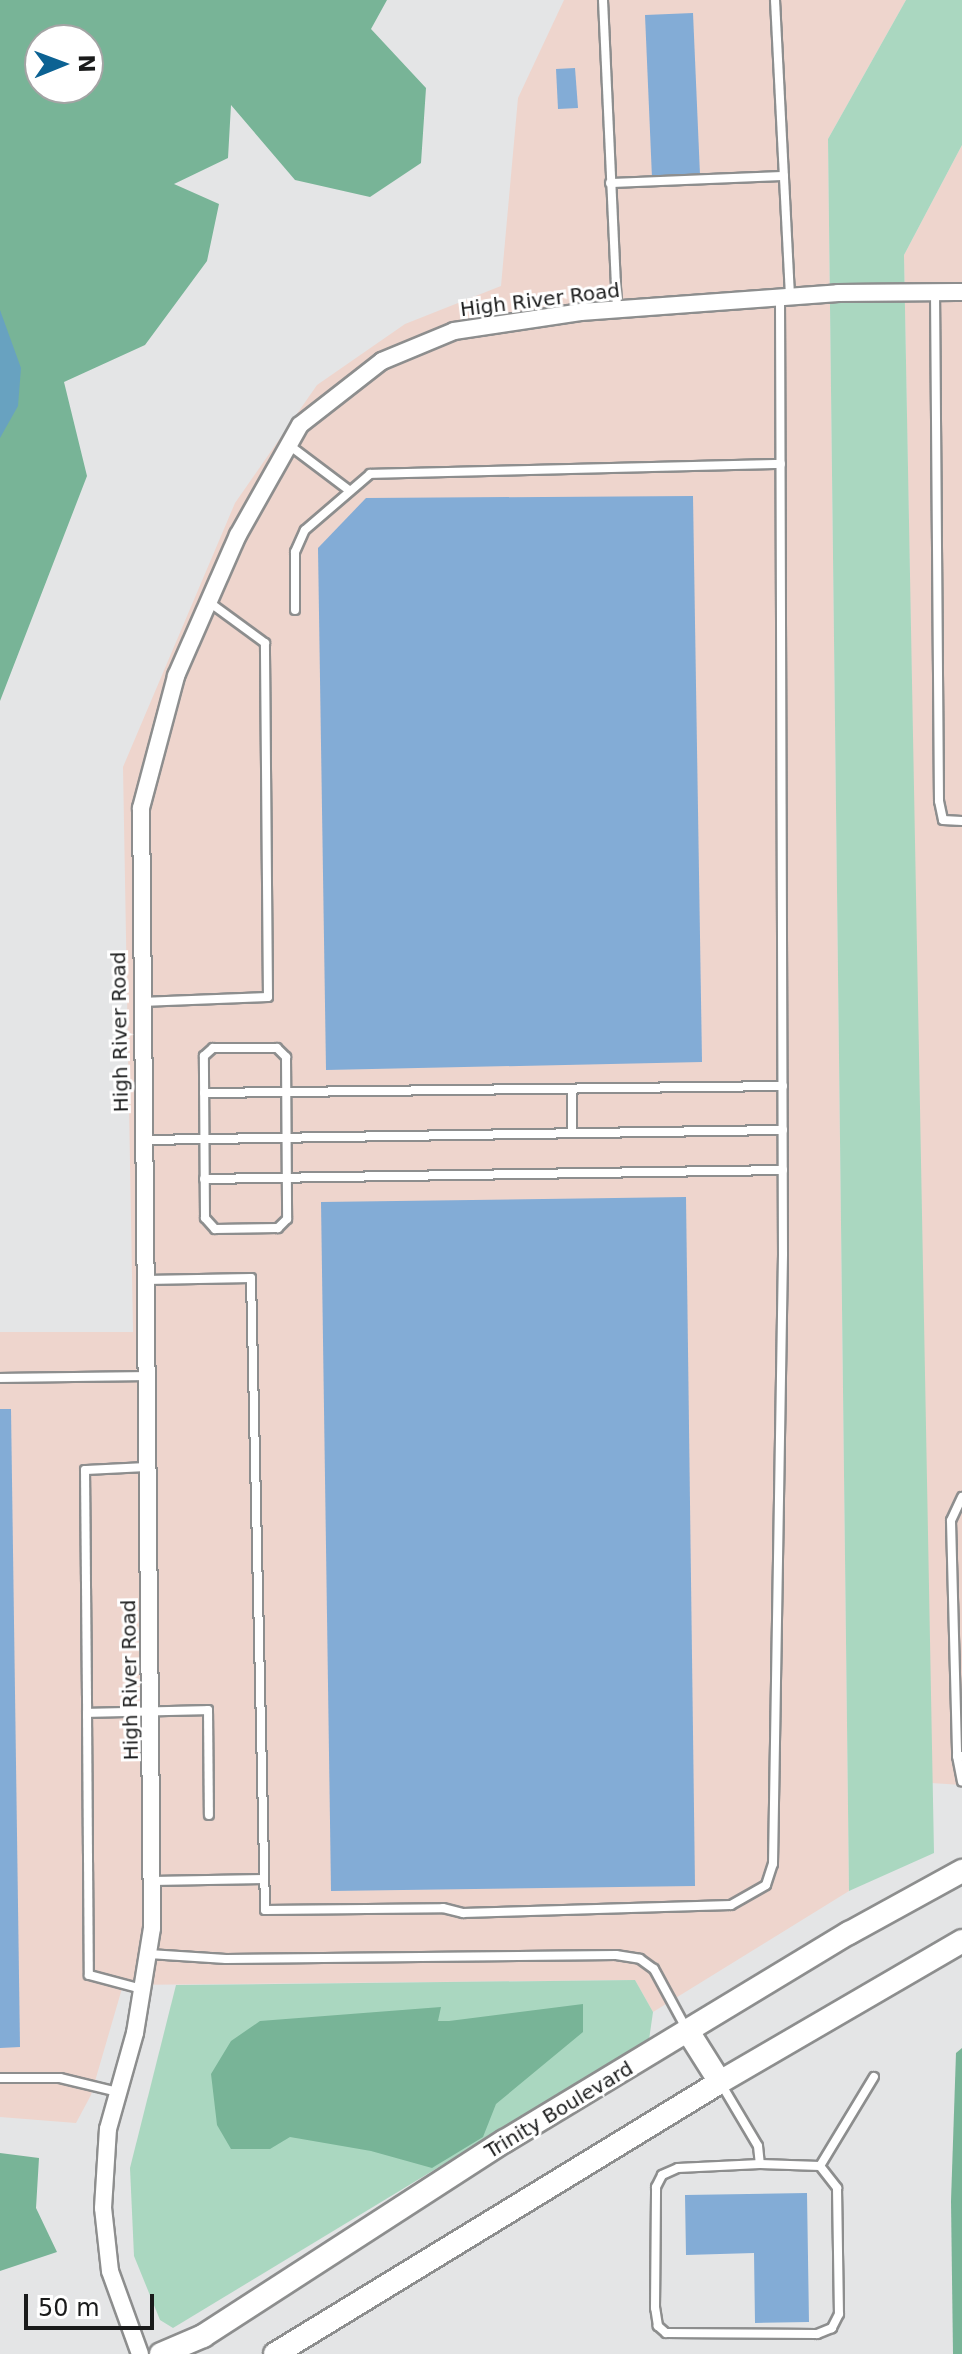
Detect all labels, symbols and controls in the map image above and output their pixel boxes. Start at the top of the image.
north arrow [24,24,104,104]
text: N [74,54,99,73]
street label: High River Road [459,278,621,322]
street label: High River Road [107,951,133,1113]
street label: High River Road [117,1599,143,1761]
street label: Trinity Boulevard [481,2056,637,2164]
scale bar [28,2278,158,2328]
text: 50 m [38,2294,100,2322]

